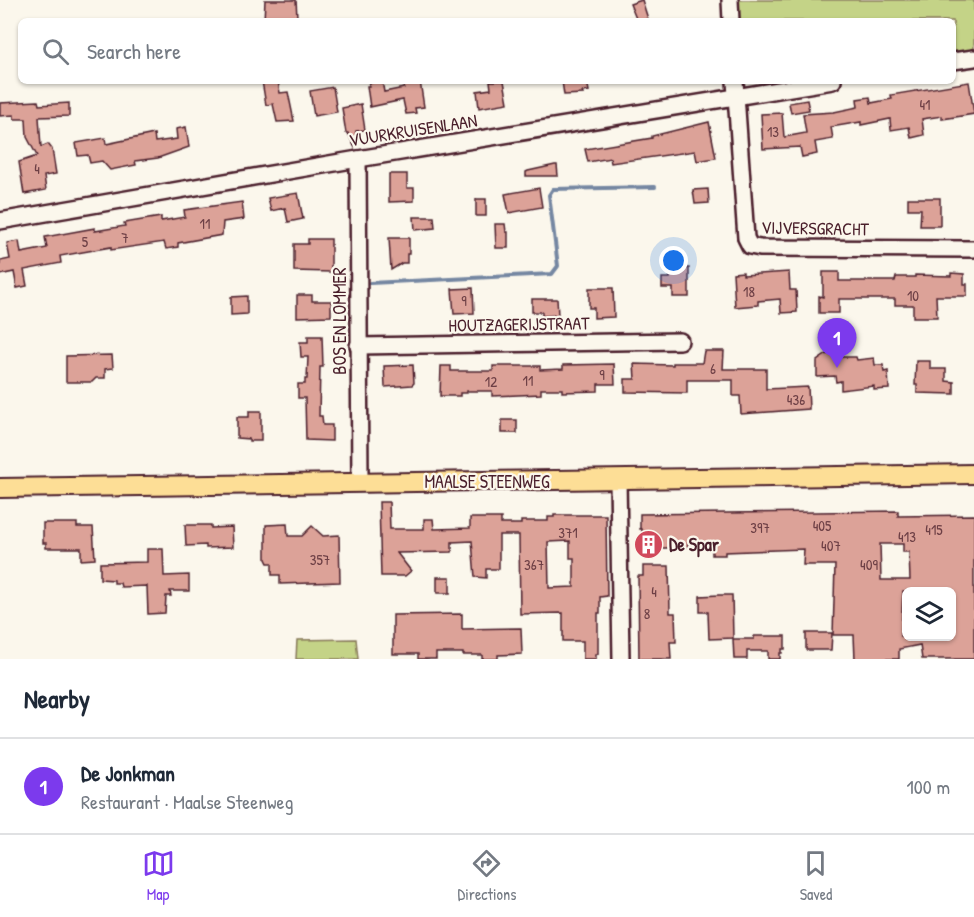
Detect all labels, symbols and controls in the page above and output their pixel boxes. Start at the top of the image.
search box [18,18,956,84]
icon: search [39,35,72,68]
text: Search here [87,36,181,66]
house number: 41 [919,94,931,115]
street label: VUURKRUISENLAAN [347,108,479,152]
house number: 13 [767,121,779,142]
house number: 4 [34,158,40,179]
house number: 11 [200,213,210,234]
street label: VIJVERSGRACHT [761,215,870,241]
house number: 7 [121,227,129,248]
house number: 5 [82,231,89,252]
your location [659,246,688,275]
street label: BOS EN LOMMER [327,267,352,375]
house number: 18 [743,281,755,302]
house number: 10 [907,285,919,306]
house number: 9 [461,290,467,311]
street label: HOUTZAGERIJSTRAAT [448,310,590,338]
pin: 1 [818,318,856,368]
house number: 6 [710,358,716,379]
house number: 9 [599,364,605,385]
house number: 11 [523,370,533,391]
house number: 12 [485,371,497,392]
house number: 436 [787,389,805,410]
street label: MAALSE STEENWEG [424,469,550,494]
house number: 405 [813,515,832,536]
house number: 397 [750,517,770,538]
house number: 415 [925,519,943,540]
house number: 371 [558,522,578,543]
house number: 413 [898,526,916,547]
building icon: De Spar [632,528,664,560]
place label: De Spar [669,532,719,558]
house number: 407 [821,535,841,556]
house number: 357 [310,549,330,570]
house number: 367 [524,554,544,575]
house number: 409 [860,554,878,575]
house number: 4 [651,581,657,602]
map controls [902,587,956,641]
button: layers [902,587,956,641]
house number: 8 [644,603,650,624]
text: Nearby [24,681,90,716]
text: De Jonkman [81,758,175,788]
text: 1 [40,773,47,800]
text: 100 m [907,773,950,800]
text: Restaurant · Maalse Steenweg [81,788,293,815]
tab: Map [142,847,175,905]
tab: Directions [458,847,516,905]
tab: Saved [799,847,832,905]

